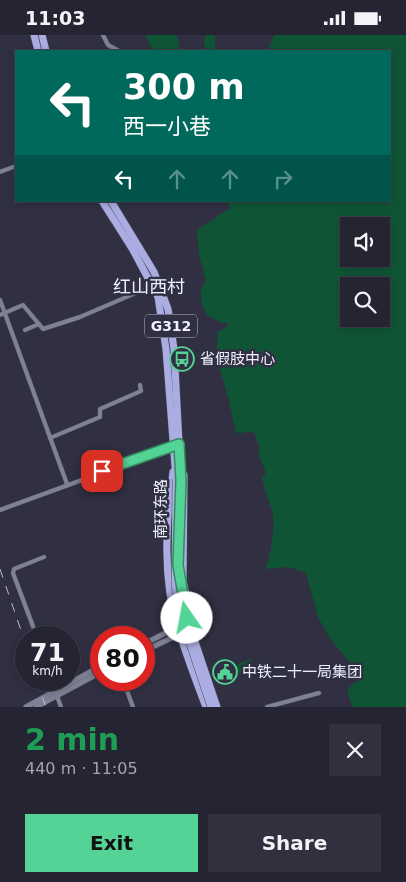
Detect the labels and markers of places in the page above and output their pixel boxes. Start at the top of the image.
bus stop icon: 省假肢中心 [169,346,195,372]
place label: 省假肢中心 [200,350,275,368]
pin [81,450,123,492]
public building icon: 中铁二十一局集团 [212,659,238,685]
place label: 中铁二十一局集团 [242,663,362,681]

